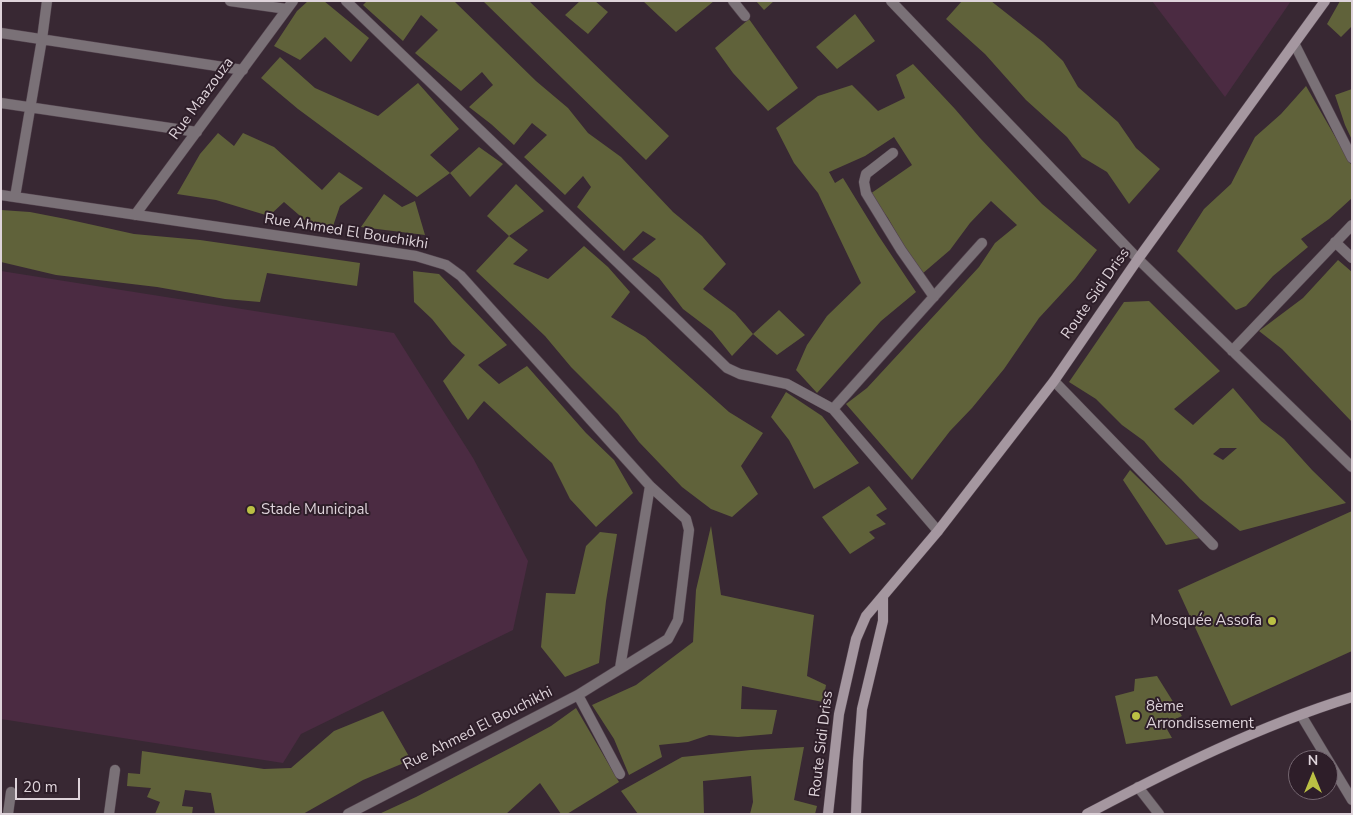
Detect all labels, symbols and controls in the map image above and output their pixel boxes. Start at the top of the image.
street label: Rue Maazouza [166,54,238,144]
street label: Rue Ahmed El Bouchikhi [263,210,429,254]
street label: Route Sidi Driss [1058,245,1134,343]
place label: Stade Municipal [261,501,369,519]
marker: Stade Municipal [245,504,257,516]
place label: Mosquée Assofa [1150,612,1262,630]
marker: Mosquée Assofa [1266,615,1278,627]
street label: Rue Ahmed El Bouchikhi [400,683,556,775]
street label: Route Sidi Driss [807,690,837,798]
place label: 8ème Arrondissement [1146,698,1254,733]
marker: 8ème Arrondissement [1130,710,1142,722]
north arrow [1288,750,1338,800]
text: N [1308,751,1318,770]
scale bar [18,768,82,800]
text: 20 m [23,777,58,797]

